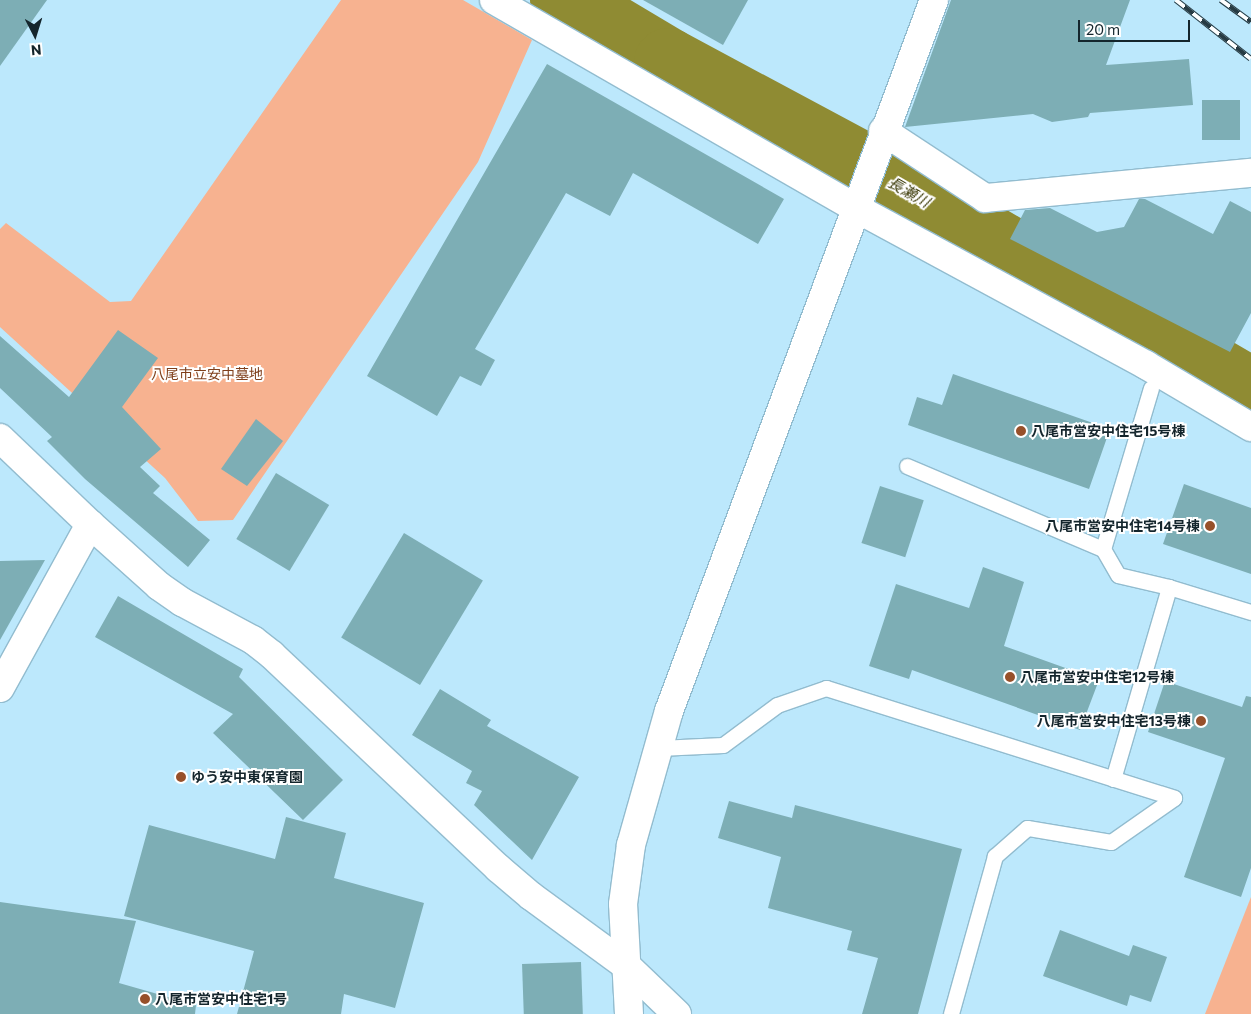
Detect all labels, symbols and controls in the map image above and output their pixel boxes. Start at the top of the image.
north arrow [10,10,60,60]
scale bar [1081,10,1194,42]
text: 20 m [1086,20,1120,38]
text: N [30,42,42,59]
water label: 長瀬川 [885,173,933,211]
park label: 八尾市立安中墓地 [151,366,263,382]
place label: 八尾市営安中住宅15号棟 [1031,423,1185,439]
marker: 八尾市営安中住宅15号棟 [1015,425,1027,437]
place label: 八尾市営安中住宅14号棟 [1045,518,1200,534]
marker: 八尾市営安中住宅14号棟 [1204,520,1216,532]
place label: 八尾市営安中住宅12号棟 [1020,669,1174,685]
marker: 八尾市営安中住宅12号棟 [1004,671,1016,683]
place label: 八尾市営安中住宅13号棟 [1037,713,1191,729]
marker: 八尾市営安中住宅13号棟 [1195,715,1207,727]
place label: ゆう安中東保育園 [191,769,303,785]
marker: ゆう安中東保育園 [175,771,187,783]
place label: 八尾市営安中住宅1号 [155,991,287,1007]
marker: 八尾市営安中住宅1号 [139,993,151,1005]

